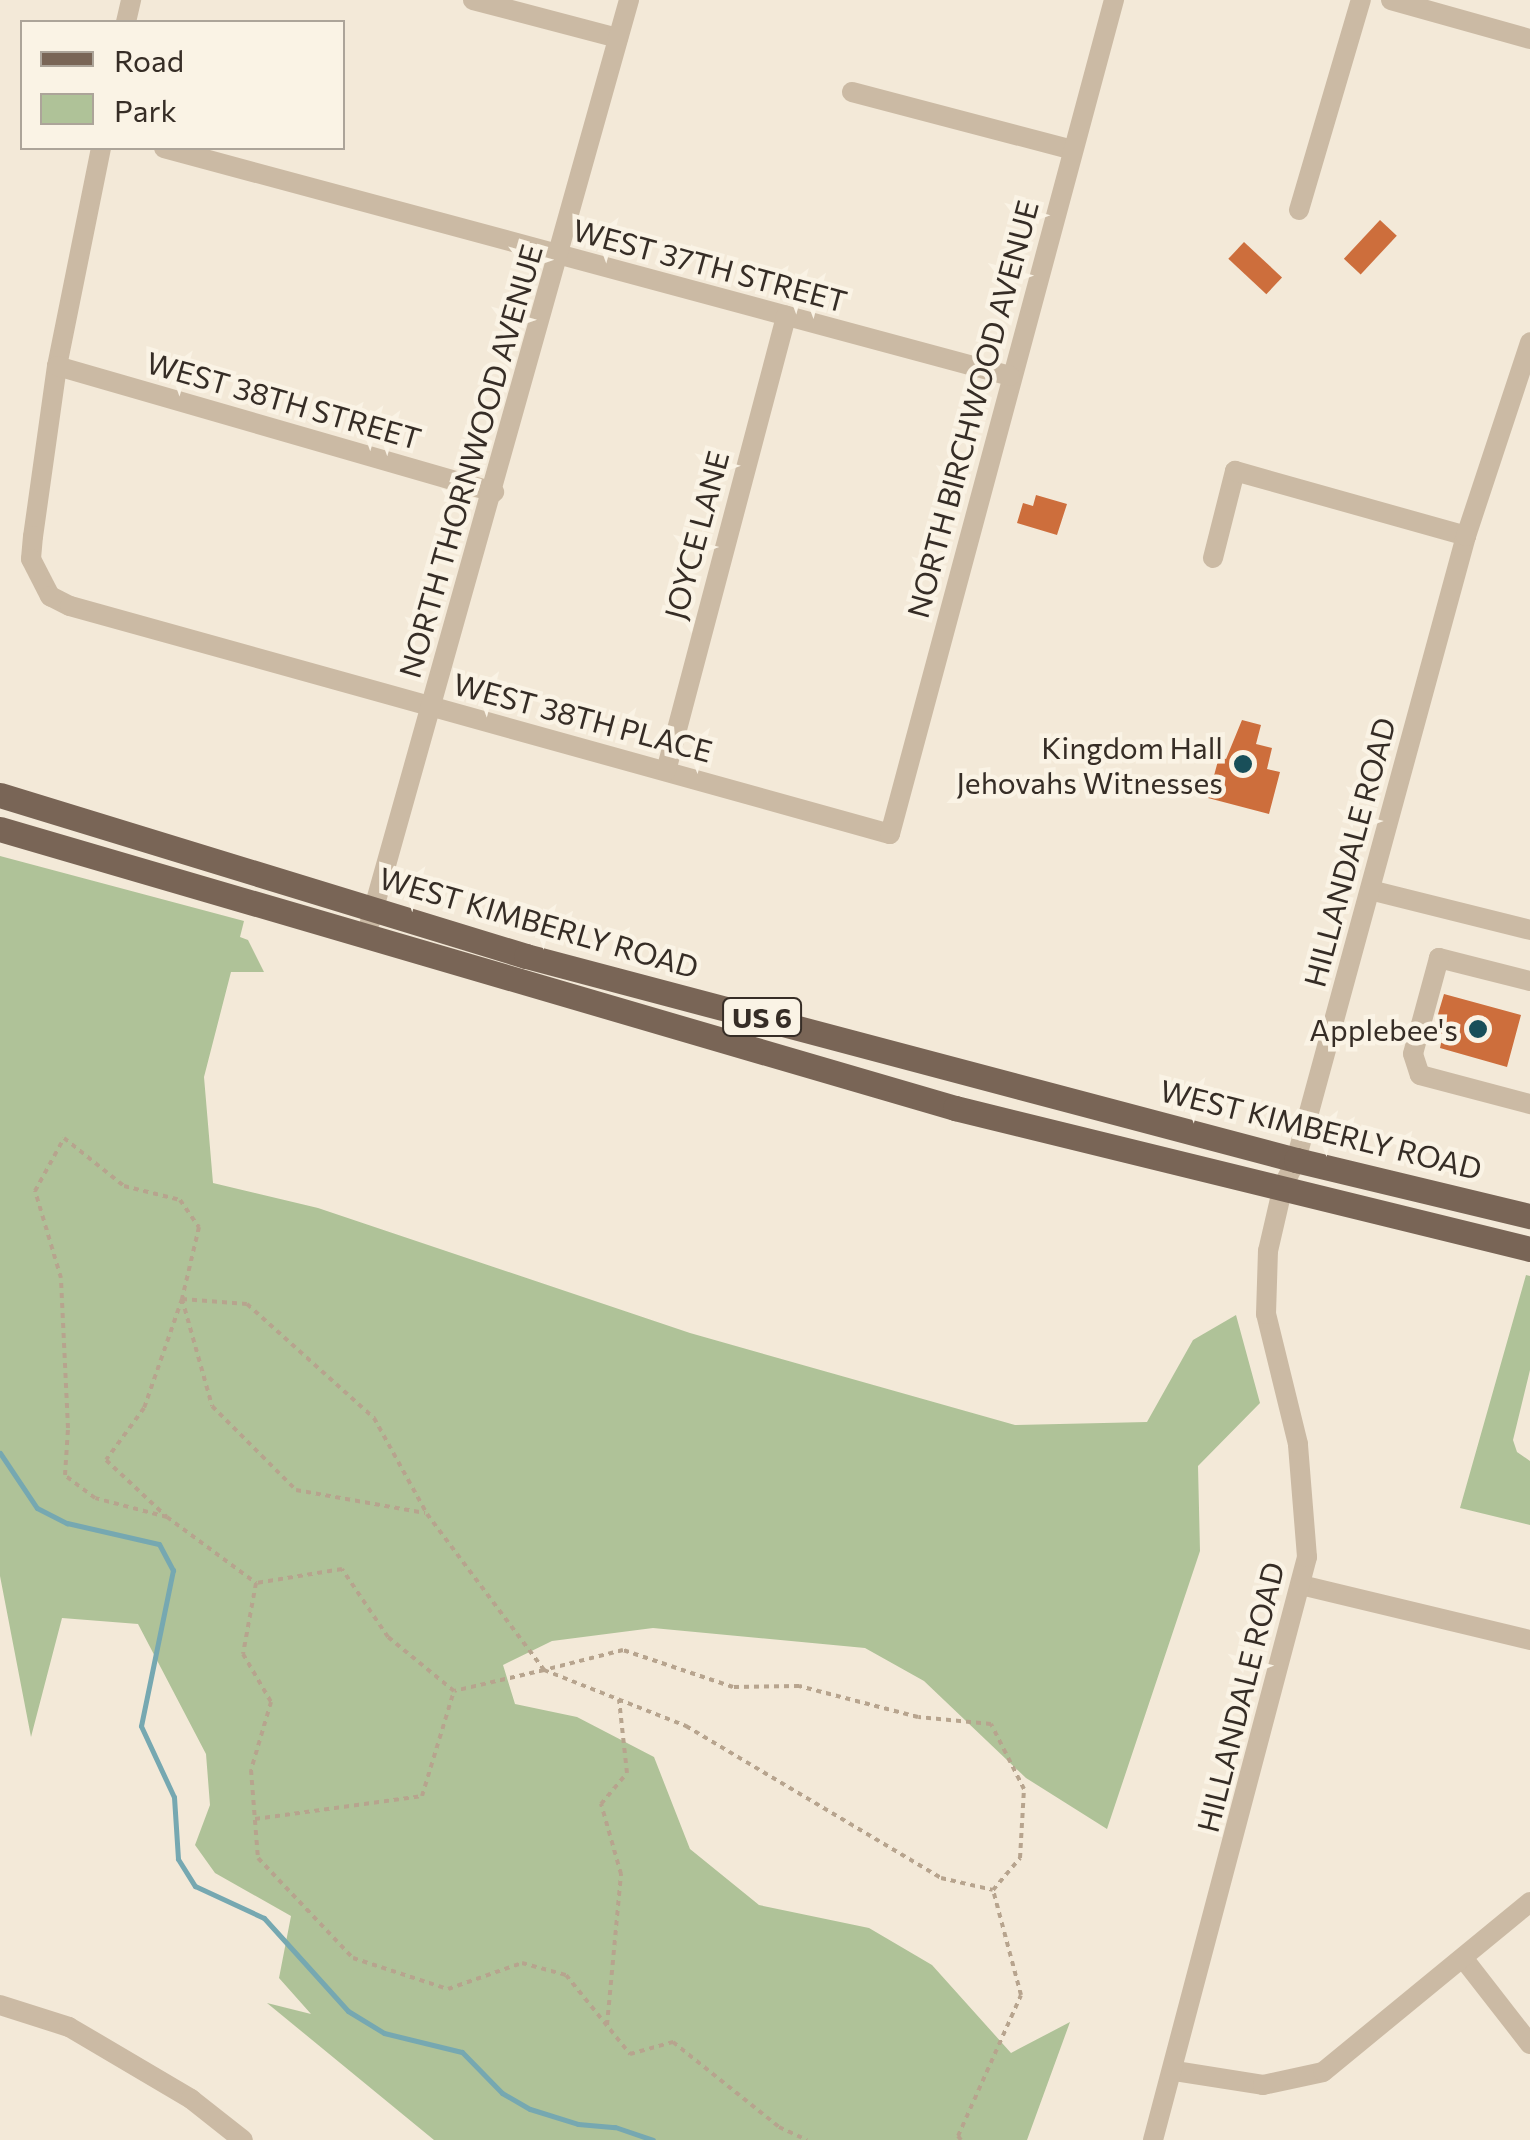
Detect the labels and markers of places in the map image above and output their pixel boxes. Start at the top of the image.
place label: Kingdom Hall Jehovahs Witnesses [956,729,1223,800]
marker: Kingdom Hall Jehovahs Witnesses [1232,753,1254,775]
place label: Applebee's [1309,1011,1458,1047]
marker: Applebee's [1467,1018,1489,1040]

